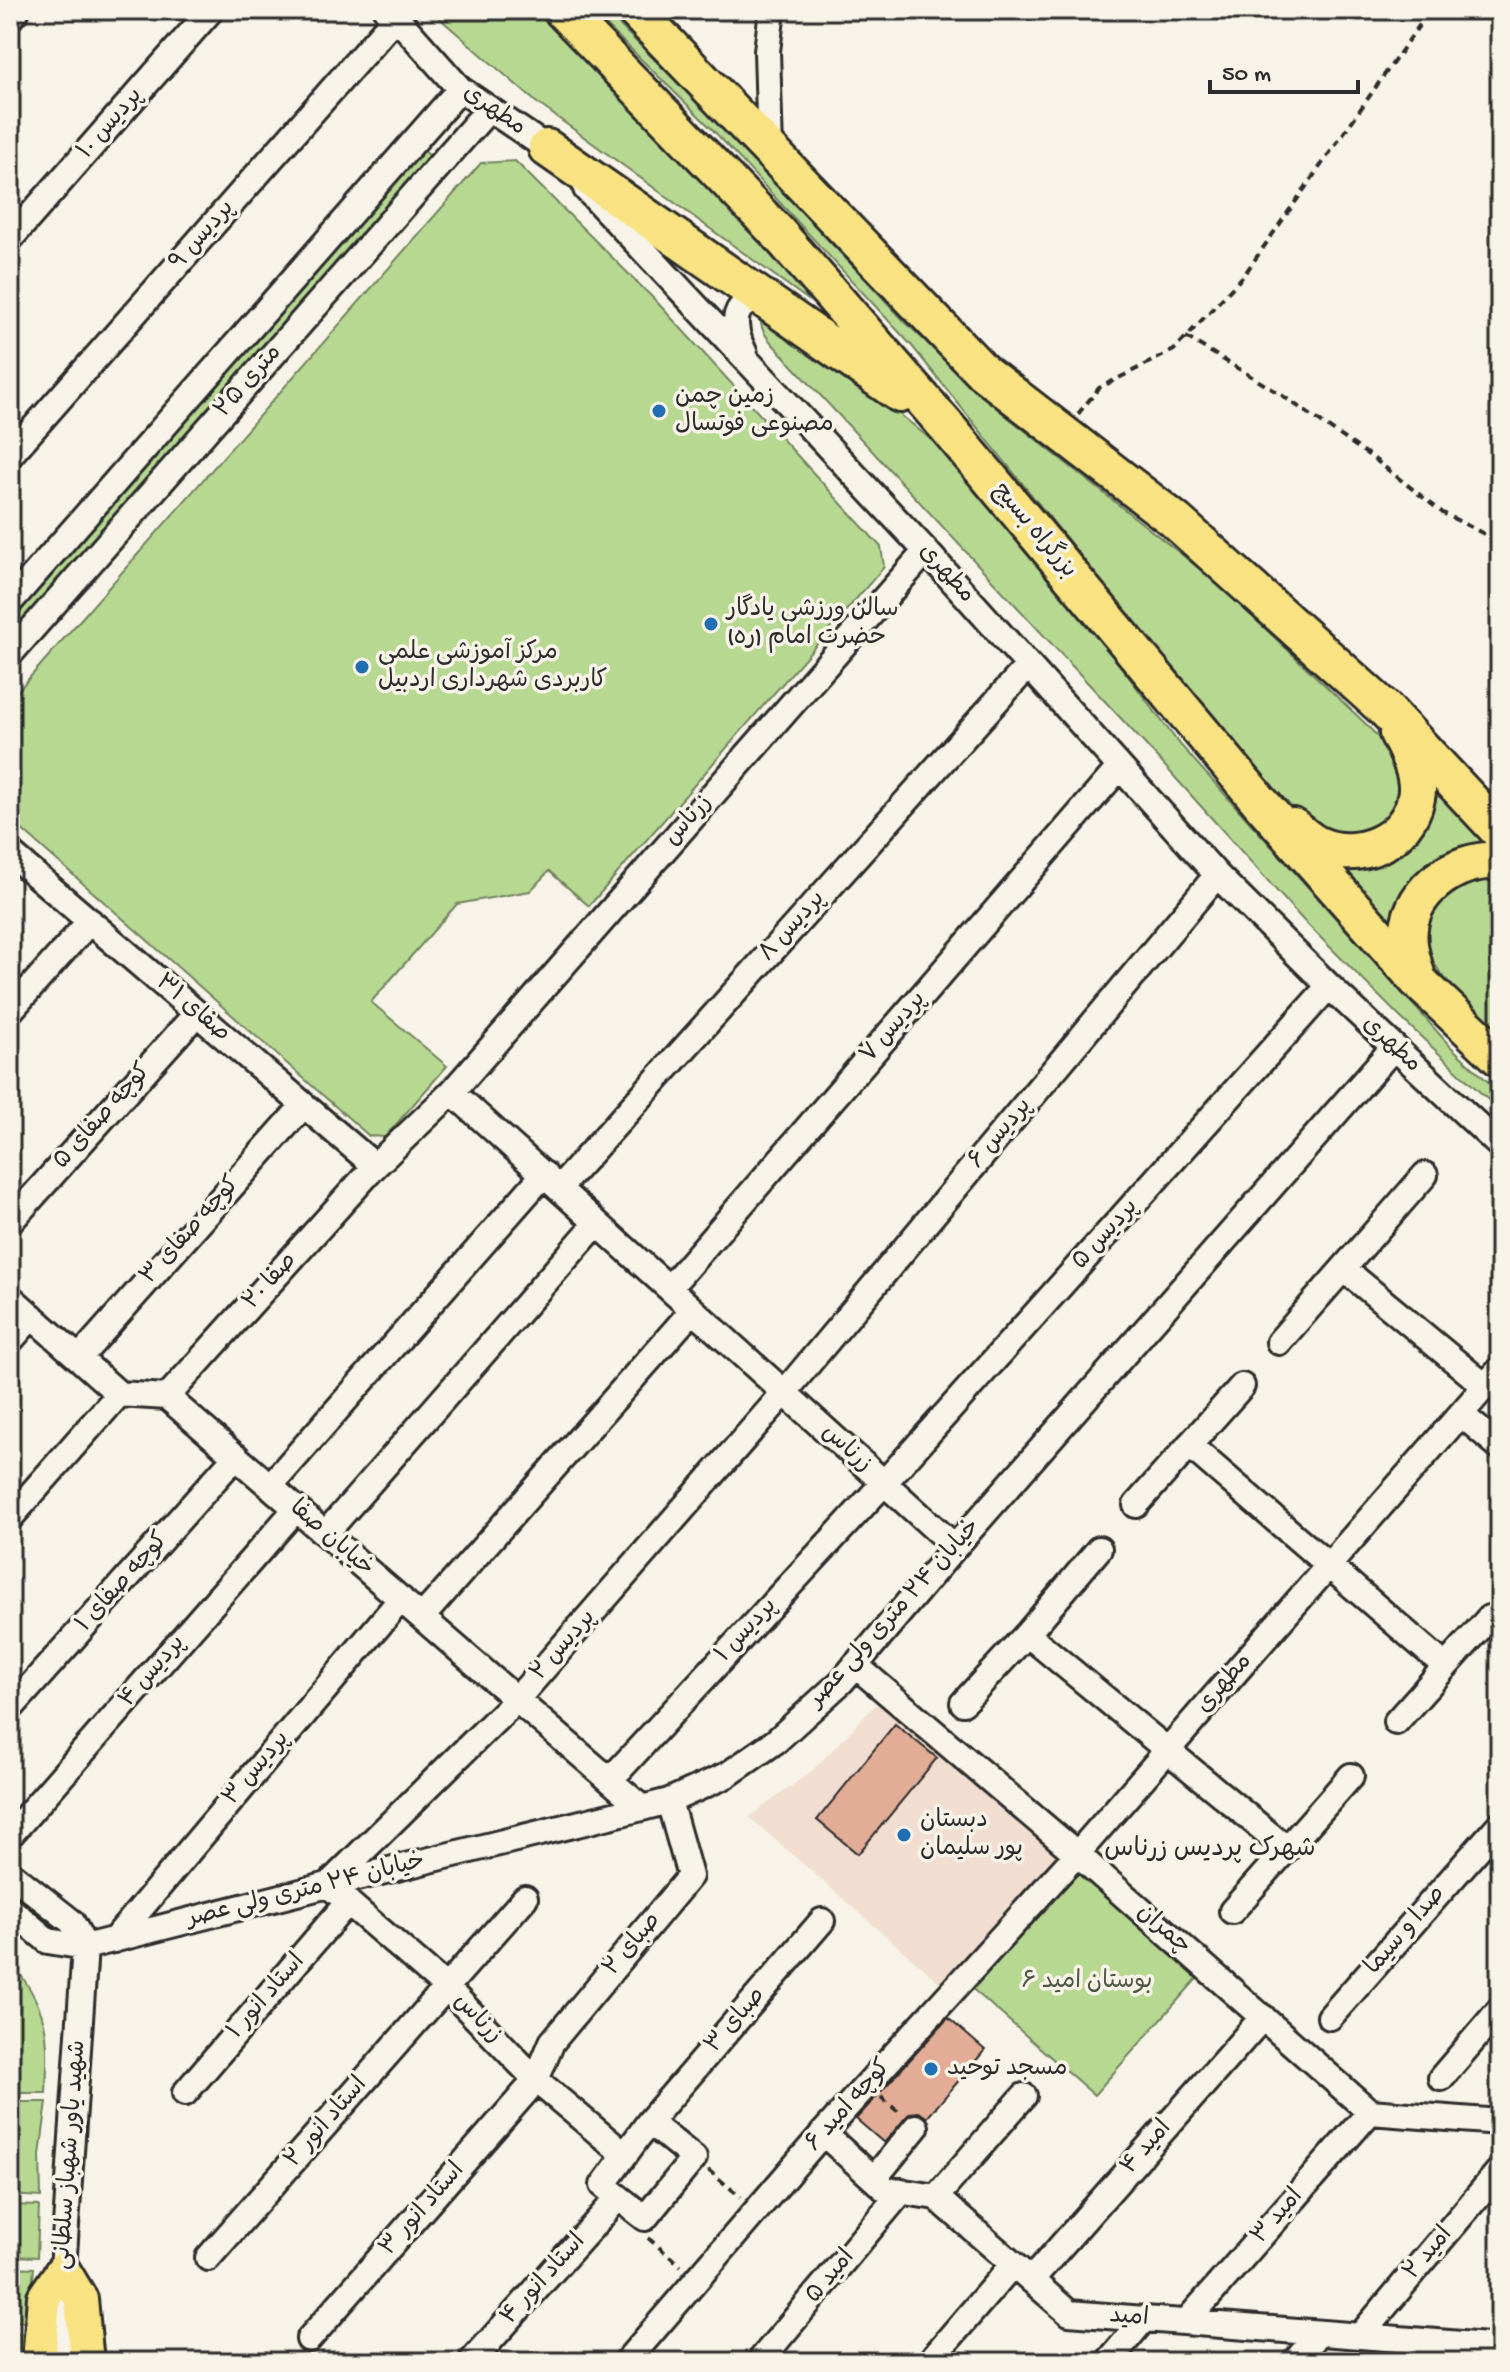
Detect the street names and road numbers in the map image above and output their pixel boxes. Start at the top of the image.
street label: مطهری [457,79,531,143]
street label: پردیس ۱۰ [72,82,150,166]
street label: پردیس ۹ [164,195,242,277]
street label: ۲۵ متری [209,339,289,425]
street label: بزرگراه بسیج [986,475,1085,585]
street label: مطهری [912,538,980,610]
street label: زرناس [659,789,719,853]
street label: پردیس ۸ [754,885,832,969]
street label: صفای ۳۱ [149,969,235,1049]
street label: پردیس ۷ [855,986,933,1070]
street label: مطهری [1355,1010,1427,1080]
street label: کوچه صفای ۵ [48,1058,158,1176]
street label: پردیس ۶ [963,1093,1039,1175]
street label: کوچه صفای ۳ [135,1171,247,1291]
street label: پردیس ۵ [1067,1194,1145,1276]
street label: صفا ۲۰ [238,1247,304,1317]
street label: زرناس [815,1419,877,1479]
street label: خیابان صفا [283,1494,379,1584]
street label: خیابان ۲۴ متری ولی عصر [801,1514,987,1716]
street label: کوچه صفای ۱ [71,1527,175,1639]
street label: پردیس ۱ [710,1593,784,1669]
street label: پردیس ۲ [525,1604,603,1688]
street label: پردیس ۴ [114,1630,192,1714]
street label: مطهری [1191,1648,1259,1720]
street label: پردیس ۳ [217,1726,297,1812]
street label: خیابان ۲۴ متری ولی عصر [182,1847,428,1935]
street label: صدا و سیما [1360,1881,1452,1981]
street label: چمران [1130,1899,1196,1961]
street label: صبای ۲ [598,1907,668,1983]
street label: استاد انور ۱ [222,1948,312,2046]
street label: صبای ۳ [700,1982,772,2060]
street label: زرناس [446,1988,508,2050]
street label: شهید یاور شهباز سلطانی [49,2039,93,2271]
street label: کوچه امید ۶ [800,2054,898,2158]
street label: استاد انور ۲ [279,2071,375,2175]
street label: امید ۴ [1115,2115,1179,2181]
street label: استاد انور ۳ [374,2157,472,2263]
street label: امید ۳ [1246,2183,1310,2251]
street label: امید ۲ [1398,2221,1460,2287]
street label: استاد انور ۴ [495,2228,593,2332]
street label: امید ۵ [800,2244,862,2310]
street label: امید [1108,2302,1150,2334]

